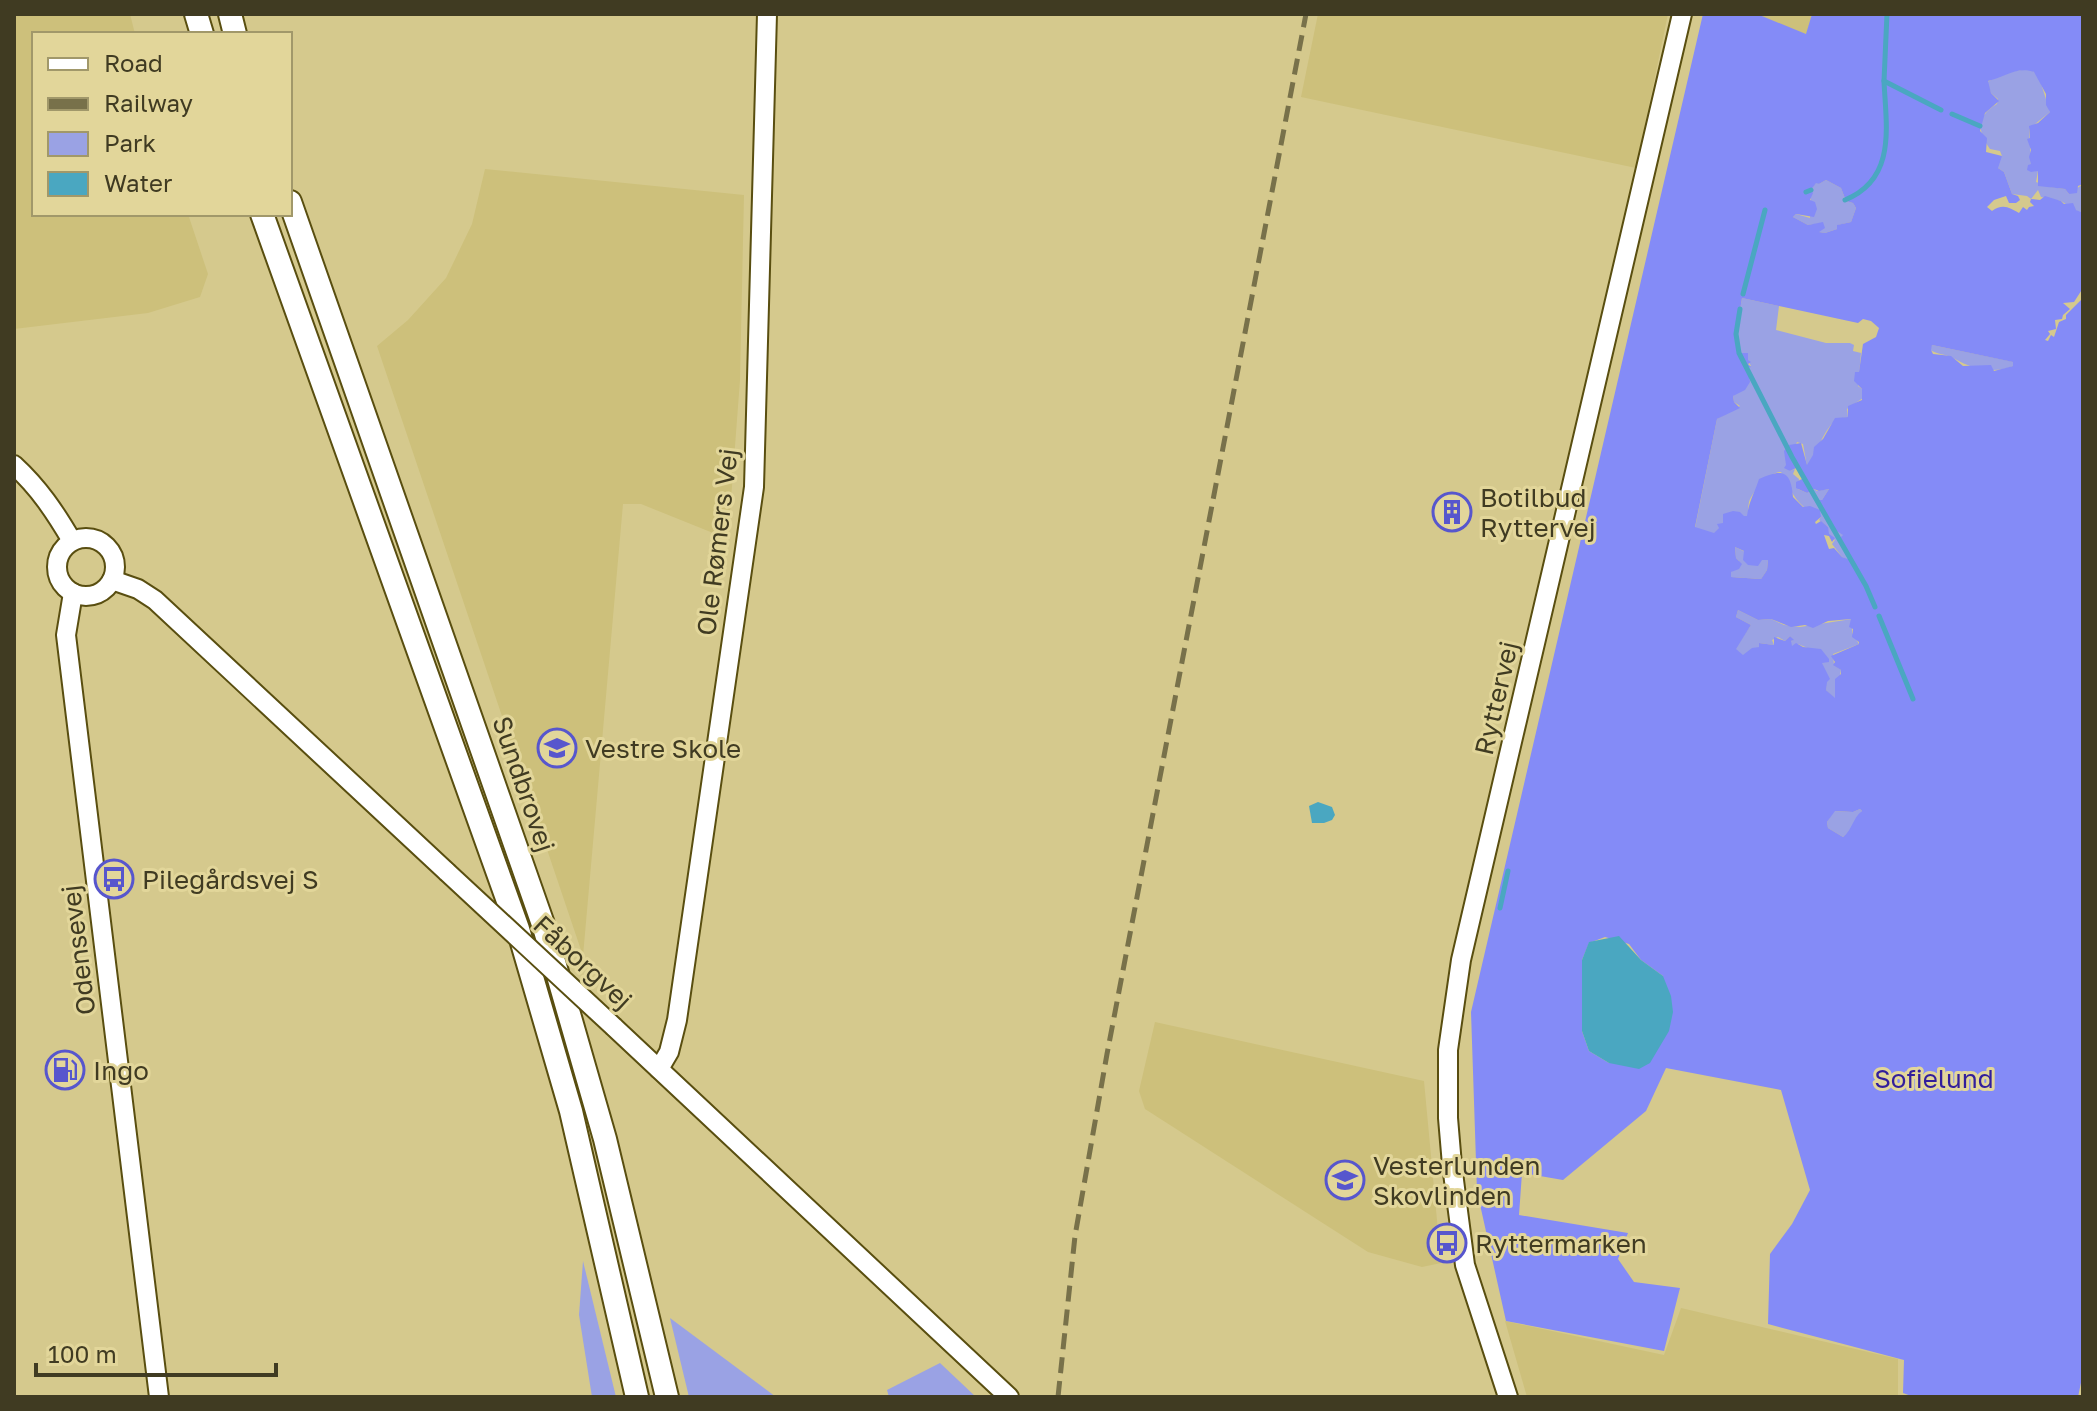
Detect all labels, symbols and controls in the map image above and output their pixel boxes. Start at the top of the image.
legend [32,32,292,216]
text: Road [104,48,163,77]
text: Railway [104,88,193,117]
text: Park [104,128,156,157]
text: Water [104,168,172,197]
street label: Ole Rømers Vej [690,447,744,637]
place label: Botilbud Ryttervej [1480,482,1596,543]
building icon: Botilbud Ryttervej [1431,491,1473,533]
street label: Ryttervej [1468,638,1524,758]
street label: Sundbrovej [486,712,562,856]
school or university icon: Vestre Skole [536,727,578,769]
place label: Vestre Skole [585,733,741,764]
bus stop icon: Pilegårdsvej S [93,858,135,900]
place label: Pilegårdsvej S [142,864,319,895]
street label: Odensevej [55,883,101,1017]
street label: Fåborgvej [527,909,639,1015]
fuel station icon: Ingo [44,1049,86,1091]
place label: Ingo [93,1055,149,1086]
park label: Sofielund [1874,1063,1994,1094]
place label: Vesterlunden Skovlinden [1373,1150,1540,1211]
school or university icon: Vesterlunden Skovlinden [1324,1159,1366,1201]
bus stop icon: Ryttermarken [1426,1222,1468,1264]
place label: Ryttermarken [1475,1228,1647,1259]
scale bar [36,1327,276,1377]
text: 100 m [48,1339,117,1368]

